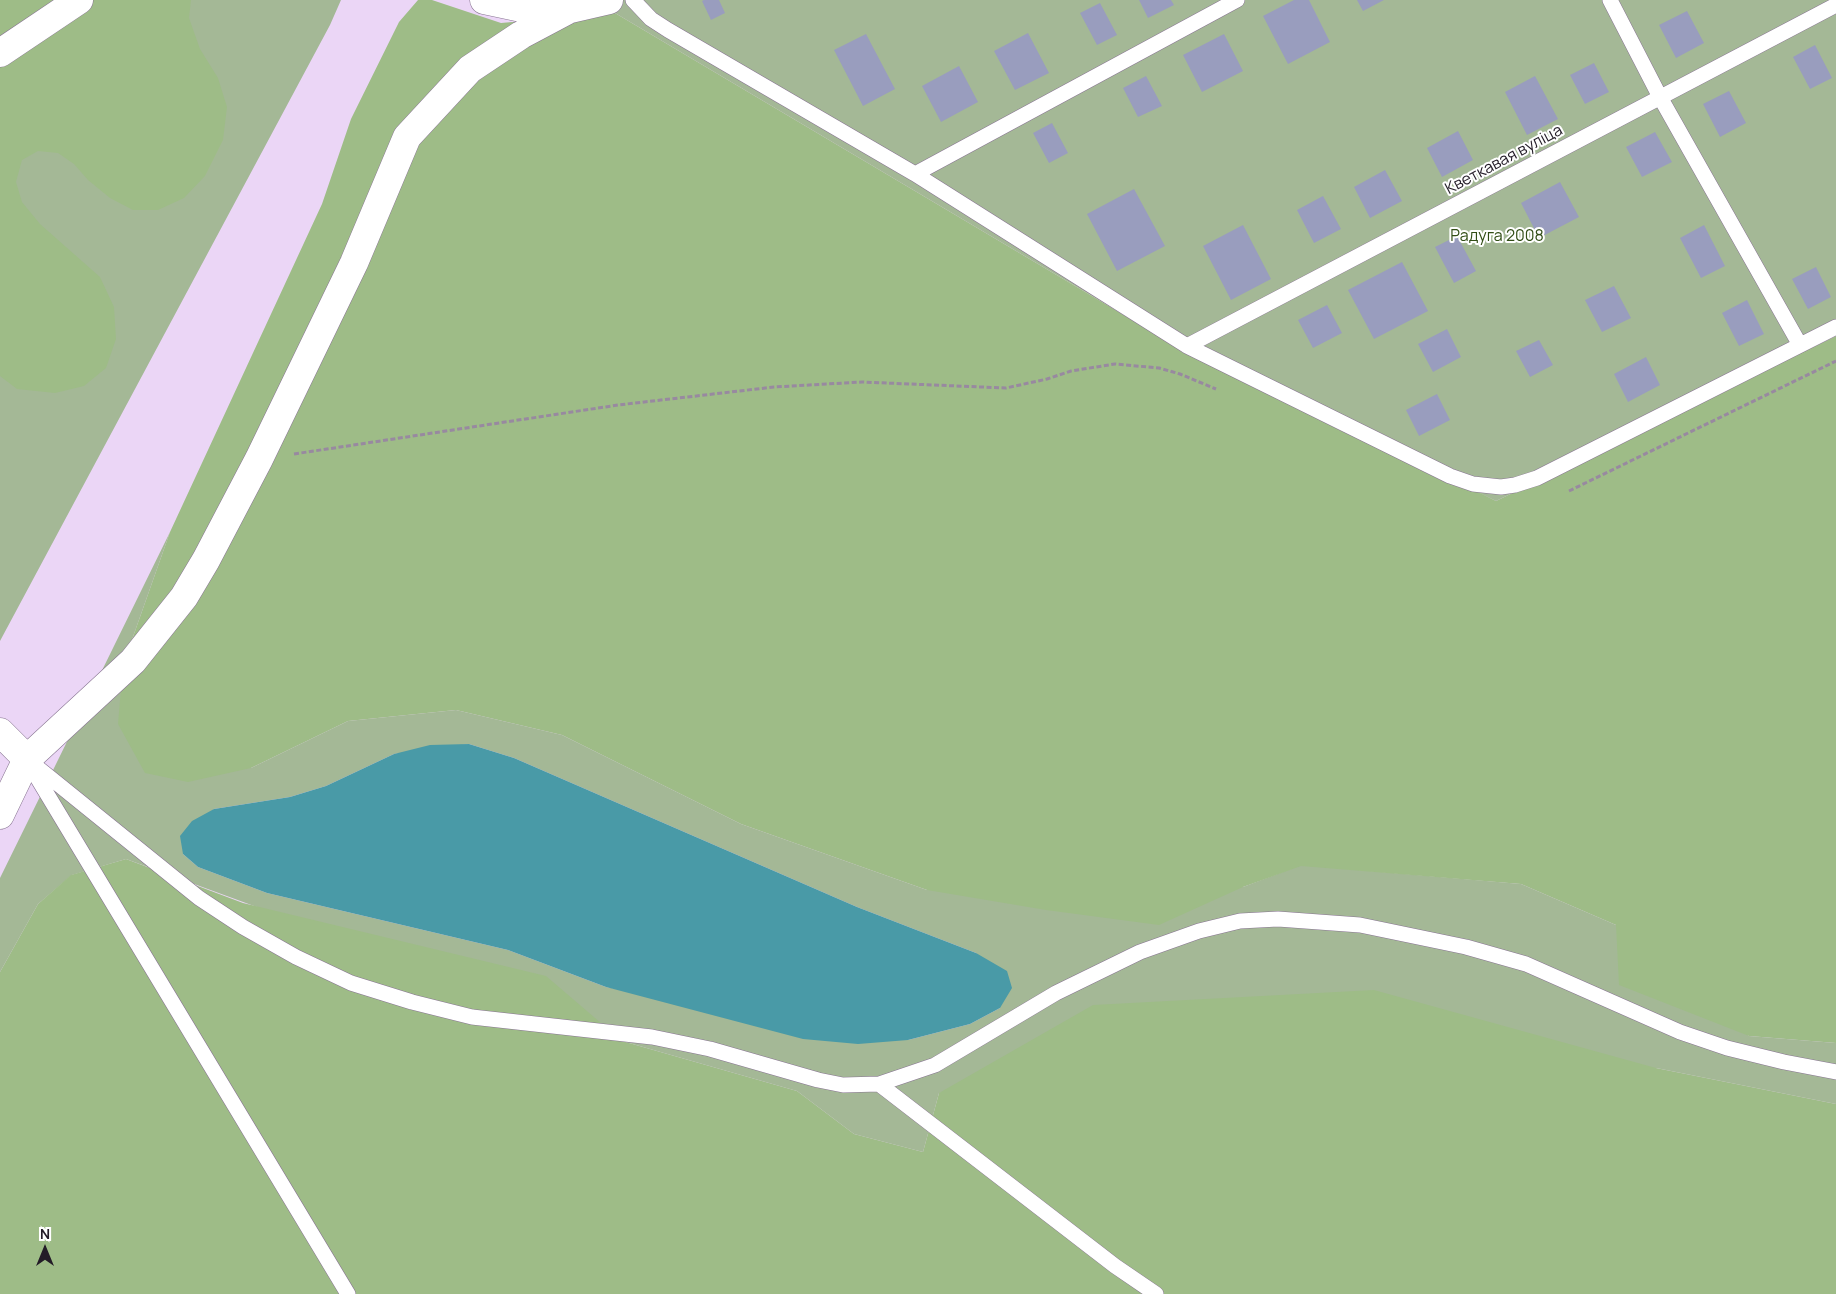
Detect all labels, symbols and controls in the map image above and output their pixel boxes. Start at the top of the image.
street label: Кветкавая вуліца [1442,121,1566,199]
park label: Радуга 2008 [1450,227,1544,247]
north arrow [20,1224,70,1274]
text: N [40,1224,50,1243]

